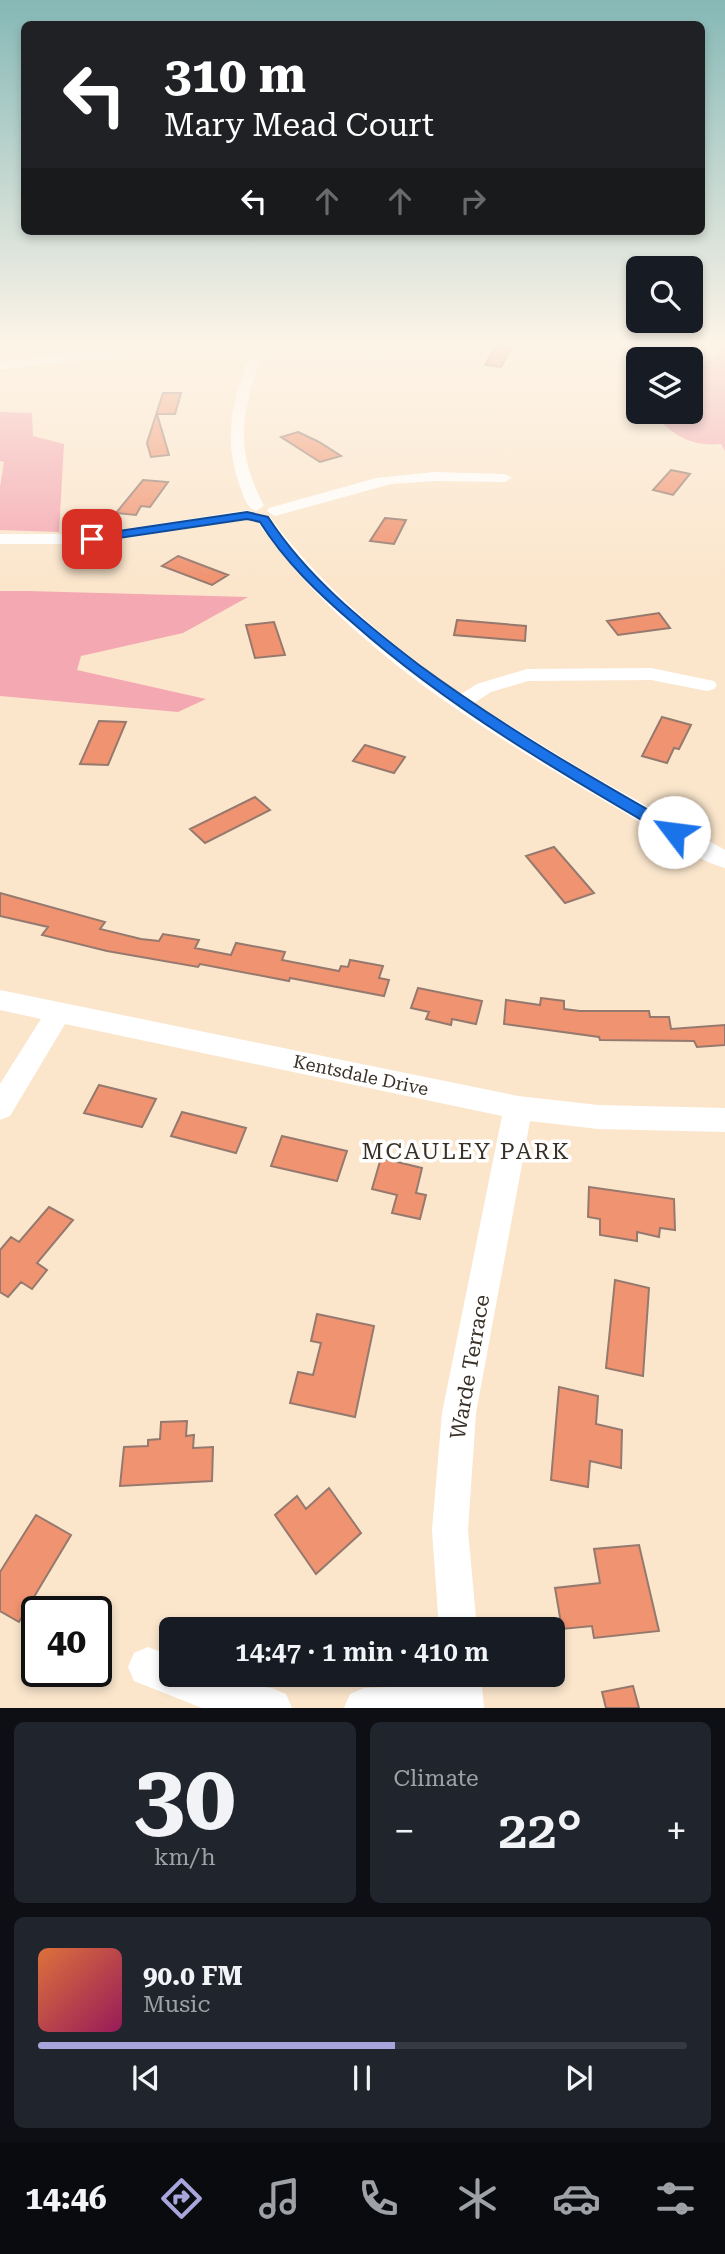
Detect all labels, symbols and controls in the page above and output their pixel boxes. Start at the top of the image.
text: 310 m [164,47,306,104]
icon: left [49,49,140,140]
text: Mary Mead Court [164,106,434,144]
icon: left [235,182,273,220]
icon: ahead [308,182,346,220]
icon: ahead [381,182,419,220]
icon: right [454,182,492,220]
map controls [626,256,703,424]
button: search [626,256,703,333]
button: layers [626,347,703,424]
pin [62,509,122,569]
icon: arrive [73,520,111,558]
position arrow [637,795,711,869]
street label: Kentsdale Drive [291,1050,431,1100]
district label: MCAULEY PARK [361,1138,571,1165]
street label: Warde Terrace [445,1293,495,1441]
speed limit sign: 40 [21,1596,112,1687]
text: 14:47 · 1 min · 410 m [235,1637,489,1667]
text: 30 [134,1745,236,1851]
text: Climate [394,1765,479,1792]
text: 22° [498,1800,582,1861]
text: − [394,1809,415,1853]
text: + [666,1809,687,1853]
text: km/h [154,1844,216,1871]
text: 90.0 FM [143,1961,243,1991]
text: Music [143,1991,210,2018]
icon: previous [127,2059,165,2097]
icon: pause [343,2059,381,2097]
icon: next [560,2059,598,2097]
icon: directions [157,2174,206,2223]
icon: music [255,2174,304,2223]
icon: phone [354,2174,403,2223]
icon: climate [453,2174,502,2223]
icon: car [552,2174,601,2223]
icon: filters [651,2174,700,2223]
text: 14:46 [25,2179,107,2217]

